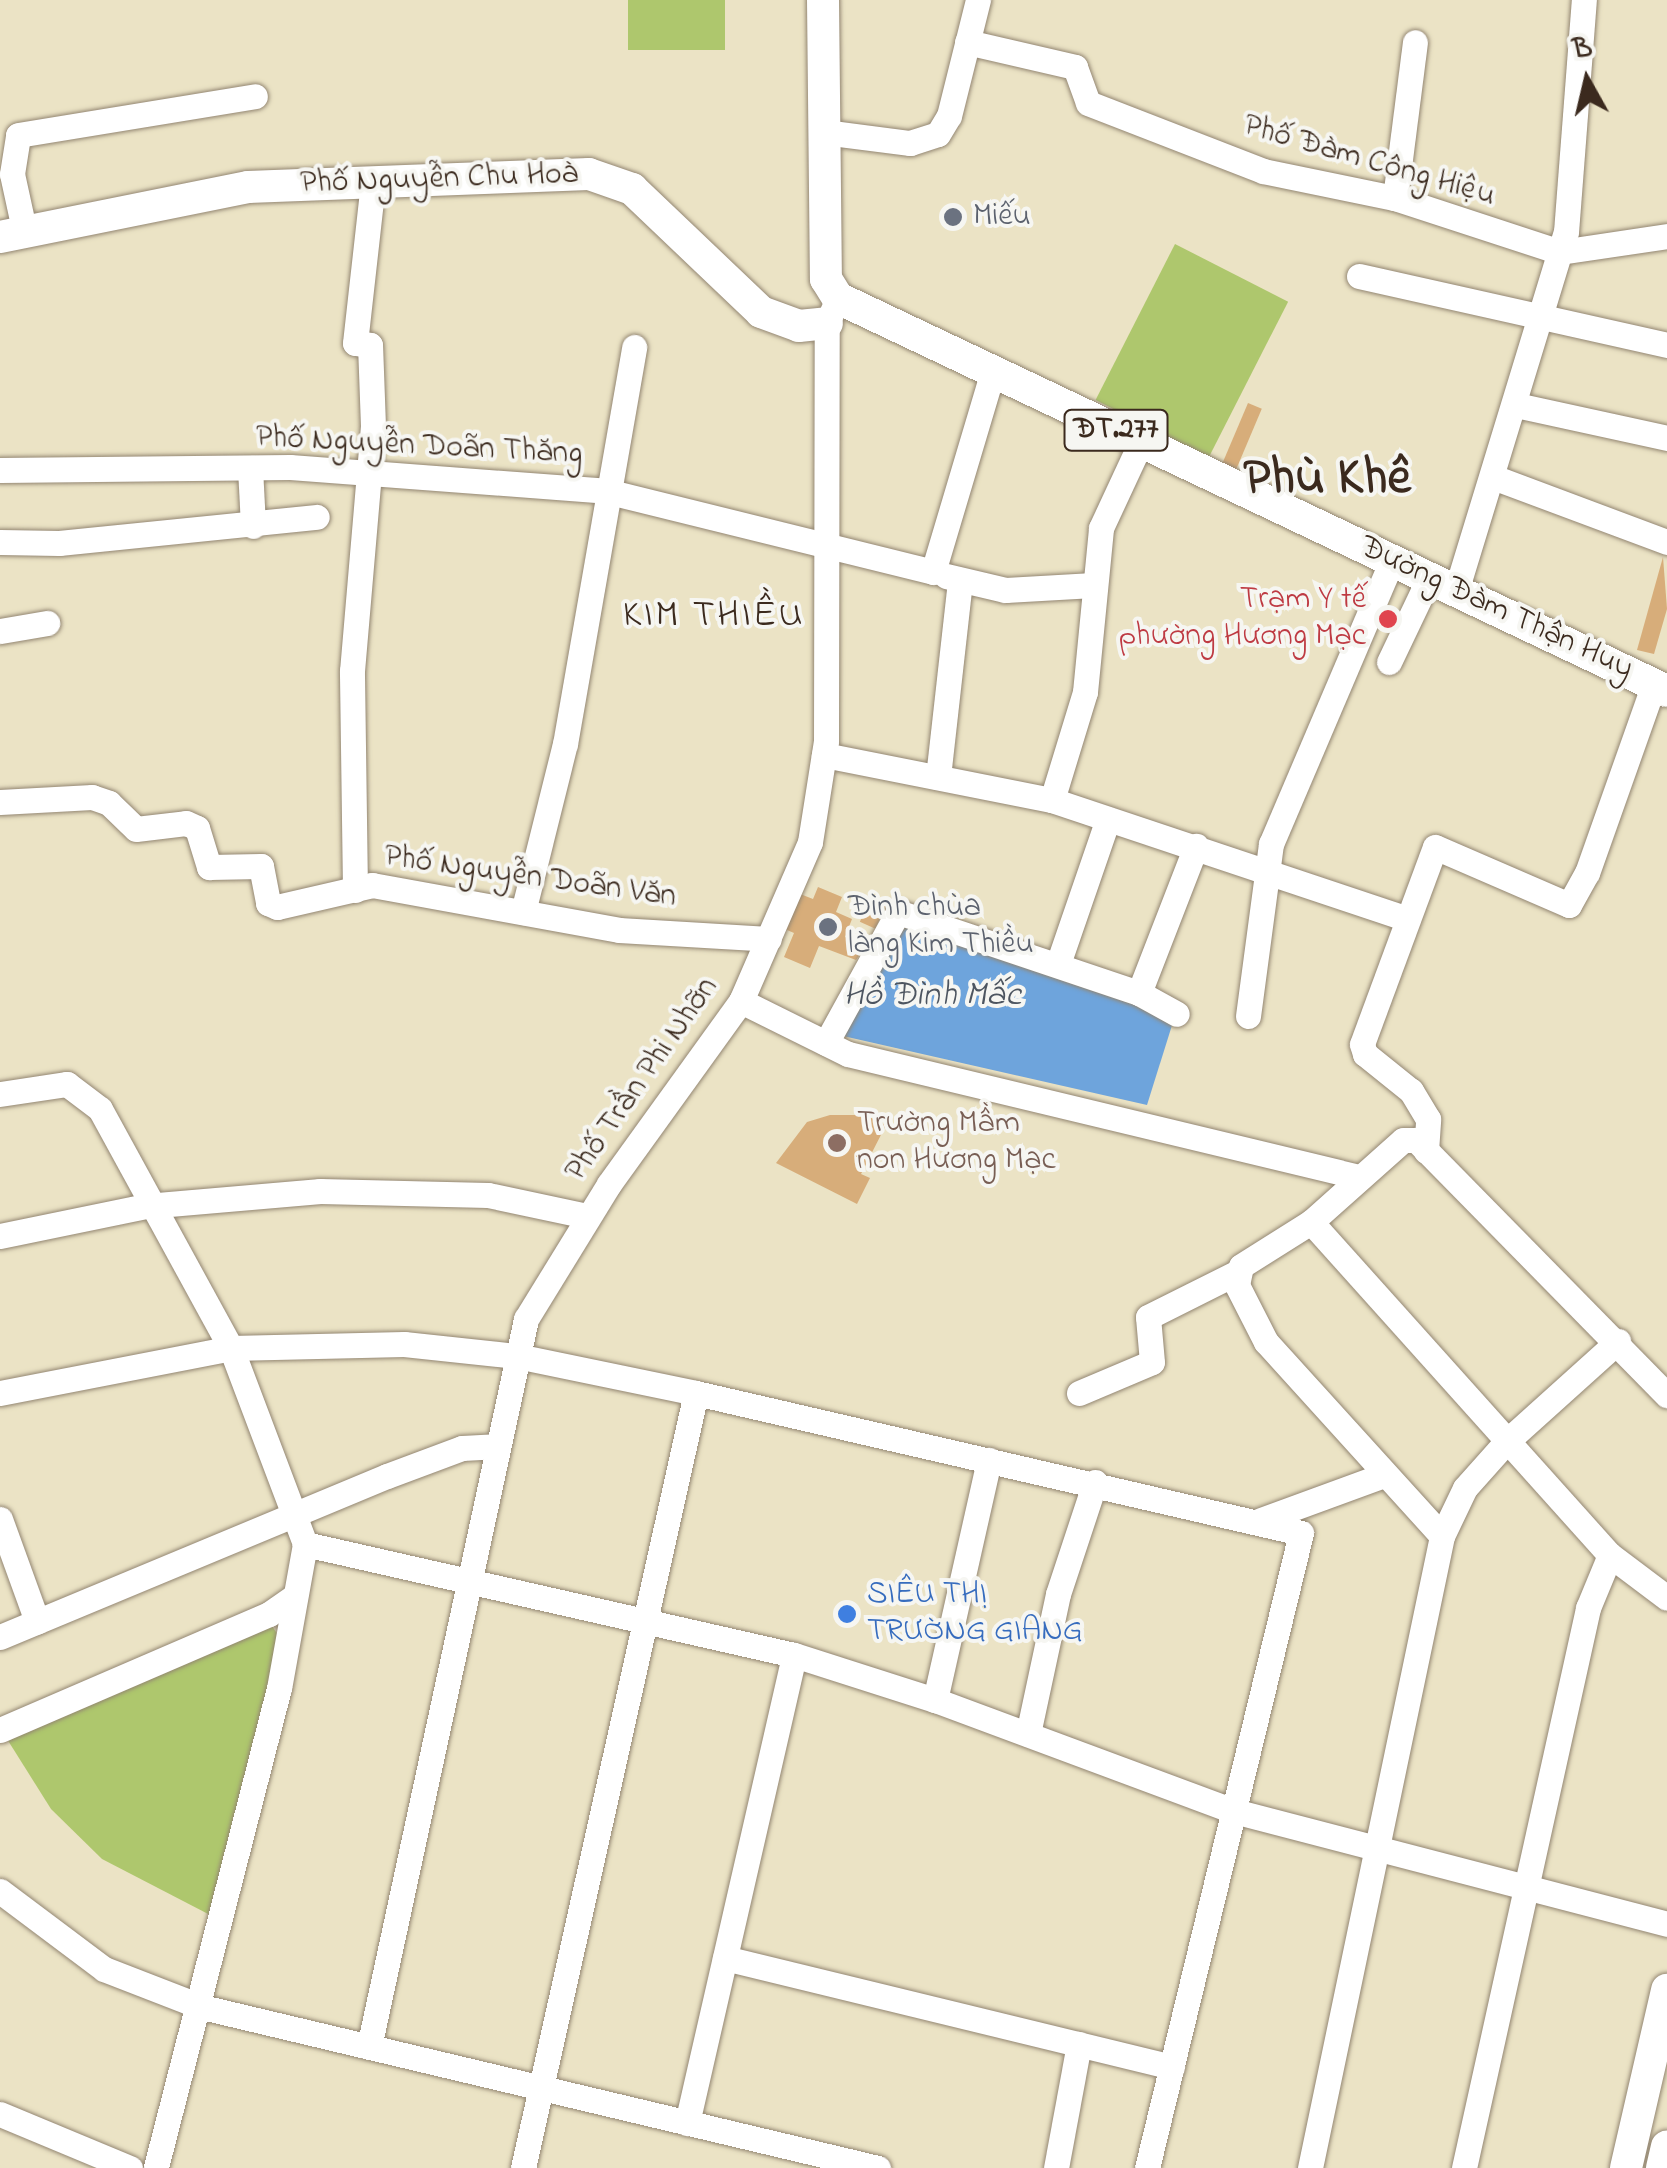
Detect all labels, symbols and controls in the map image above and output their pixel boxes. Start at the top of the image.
text: B [1571,28,1595,71]
north arrow [1537,30,1637,130]
street label: Phố Đàm Công Hiệu [1239,108,1499,216]
street label: Phố Nguyễn Chu Hoà [299,156,579,204]
place label: Miếu [973,198,1031,236]
marker: Miếu [942,206,964,228]
road number: ĐT.277 [1064,405,1168,455]
street label: Phố Nguyễn Doãn Thăng [254,419,584,475]
district label: Phù Khê [1243,449,1411,511]
street label: Đường Đàm Thận Huy [1353,529,1639,689]
place label: Trạm Y tế phường Hương Mạc [1119,582,1366,657]
district label: KIM THIỀU [623,594,805,640]
marker: Trạm Y tế phường Hương Mạc [1375,606,1401,632]
street label: Phố Nguyễn Doãn Văn [381,838,679,918]
place label: Đình chùa làng Kim Thiều [848,890,1034,965]
marker: Đình chùa làng Kim Thiều [817,916,839,938]
street label: Phố Trần Phi Nhỡn [558,970,728,1190]
water label: Hồ Đình Mấc [843,975,1021,1017]
place label: Trường Mầm non Hương Mạc [857,1106,1056,1181]
marker: Trường Mầm non Hương Mạc [826,1132,848,1154]
place label: SIÊU THỊ TRƯỜNG GIANG [867,1577,1083,1652]
marker: SIÊU THỊ TRƯỜNG GIANG [836,1603,858,1625]

